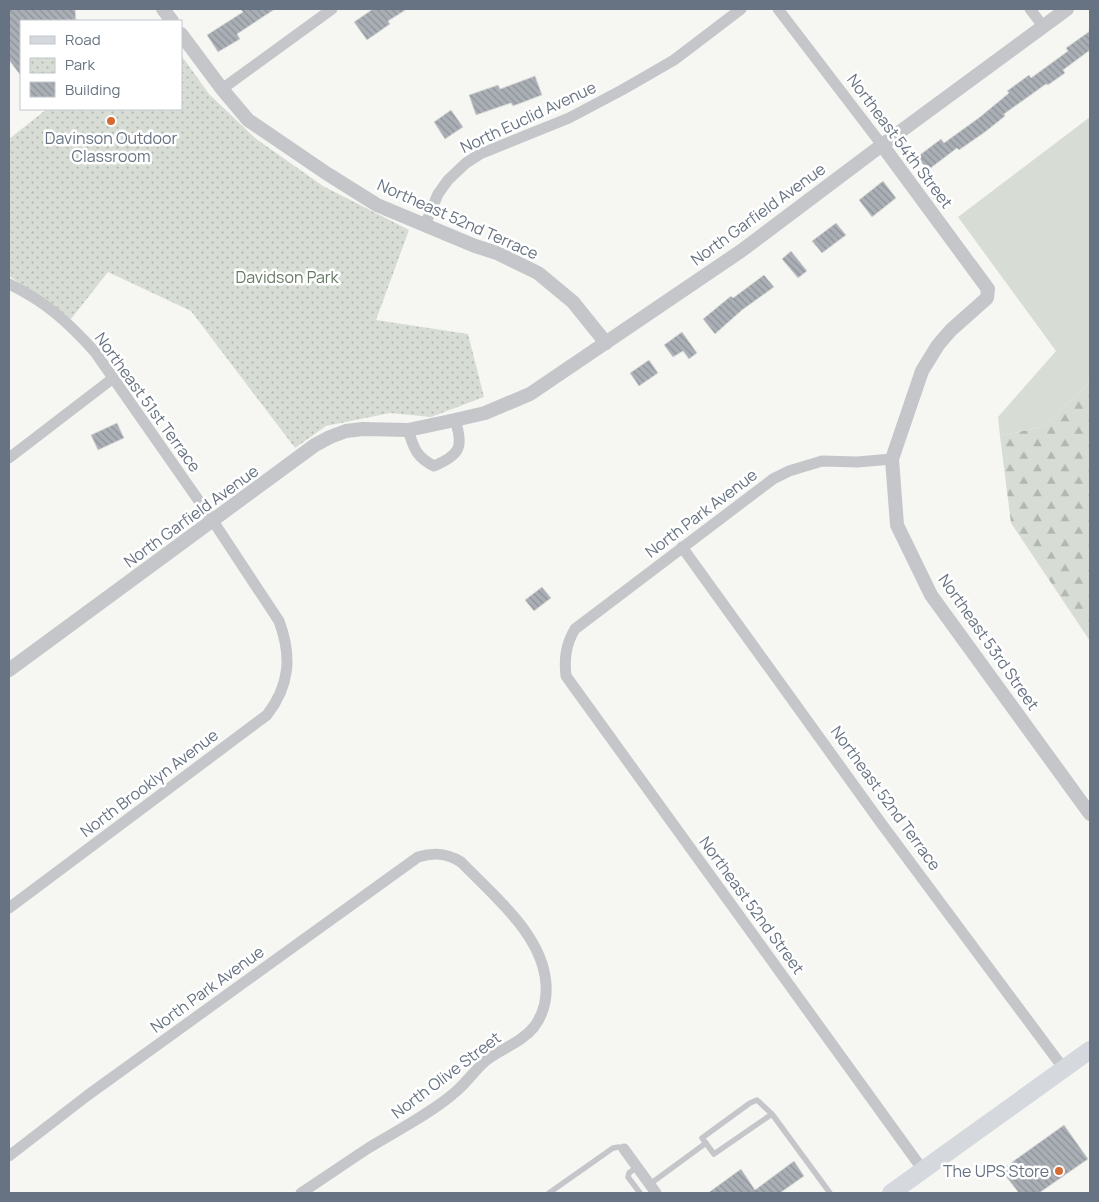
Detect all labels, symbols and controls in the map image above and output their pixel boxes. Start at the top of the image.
legend [20,20,182,110]
text: Road [65,29,101,50]
text: Park [65,54,95,75]
street label: Northeast 54th Street [842,69,958,213]
street label: North Euclid Avenue [457,76,599,158]
text: Building [65,79,120,100]
marker: Davinson Outdoor Classroom [105,115,117,127]
place label: Davinson Outdoor Classroom [45,127,178,167]
street label: North Garfield Avenue [686,158,830,270]
street label: Northeast 52nd Terrace [374,174,542,264]
park label: Davidson Park [235,266,340,288]
street label: Northeast 51st Terrace [90,328,206,476]
street label: North Garfield Avenue [119,460,263,572]
street label: North Park Avenue [640,464,762,562]
street label: Northeast 53rd Street [934,570,1044,714]
street label: Northeast 52nd Terrace [826,721,946,875]
street label: North Brooklyn Avenue [76,724,222,842]
street label: Northeast 52nd Street [695,832,809,978]
street label: North Park Avenue [146,940,268,1038]
street label: North Olive Street [387,1027,505,1123]
place label: The UPS Store [943,1160,1049,1182]
marker: The UPS Store [1053,1165,1065,1177]

